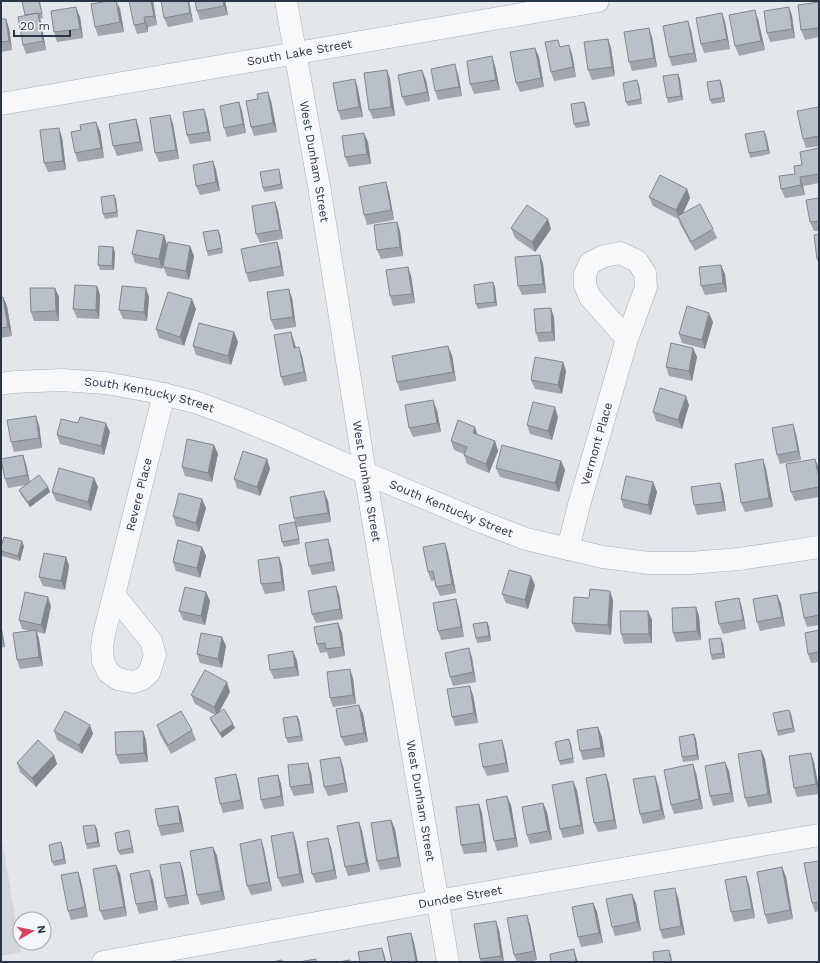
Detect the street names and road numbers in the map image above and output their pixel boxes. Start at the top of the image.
street label: South Lake Street [246,37,353,68]
street label: West Dunham Street [297,100,332,223]
street label: South Kentucky Street [84,375,216,415]
street label: Vermont Place [578,401,615,487]
street label: West Dunham Street [350,420,384,543]
street label: Revere Place [123,456,155,532]
street label: South Kentucky Street [387,477,515,540]
street label: West Dunham Street [403,739,438,863]
street label: Dundee Street [417,883,503,911]

